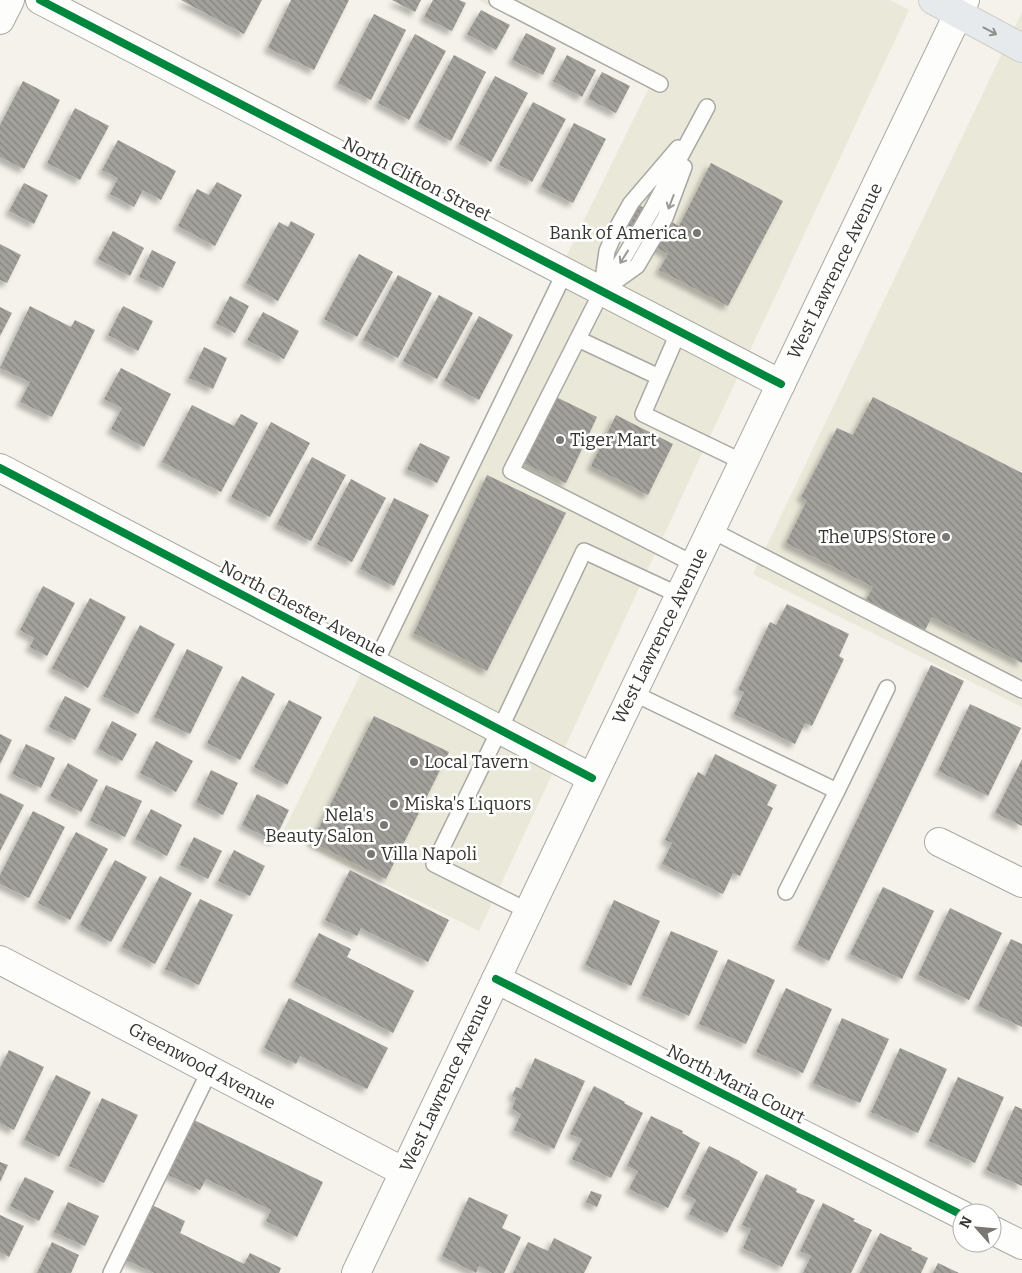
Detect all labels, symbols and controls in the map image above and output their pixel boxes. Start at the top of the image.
one-way arrow [982,27,997,36]
street label: North Clifton Street [339,132,495,226]
street label: West Lawrence Avenue [783,179,887,363]
one-way arrow [666,194,675,209]
place label: Bank of America [549,222,687,244]
marker: Bank of America [691,227,703,239]
one-way arrow [619,250,629,264]
place label: Tiger Mart [570,429,657,451]
marker: Tiger Mart [554,434,566,446]
place label: The UPS Store [818,526,936,548]
marker: The UPS Store [940,531,952,543]
street label: West Lawrence Avenue [608,544,712,728]
street label: North Chester Avenue [216,556,390,662]
place label: Local Tavern [424,751,529,773]
marker: Local Tavern [408,756,420,768]
place label: Miska's Liquors [404,793,531,815]
marker: Miska's Liquors [388,798,400,810]
place label: Nela's Beauty Salon [265,804,375,847]
marker: Nela's Beauty Salon [378,819,390,831]
place label: Villa Napoli [381,843,477,865]
marker: Villa Napoli [365,848,377,860]
street label: West Lawrence Avenue [395,991,497,1175]
street label: Greenwood Avenue [125,1018,279,1114]
street label: North Maria Court [663,1040,809,1129]
north arrow [952,1203,1002,1253]
text: N [956,1213,976,1231]

